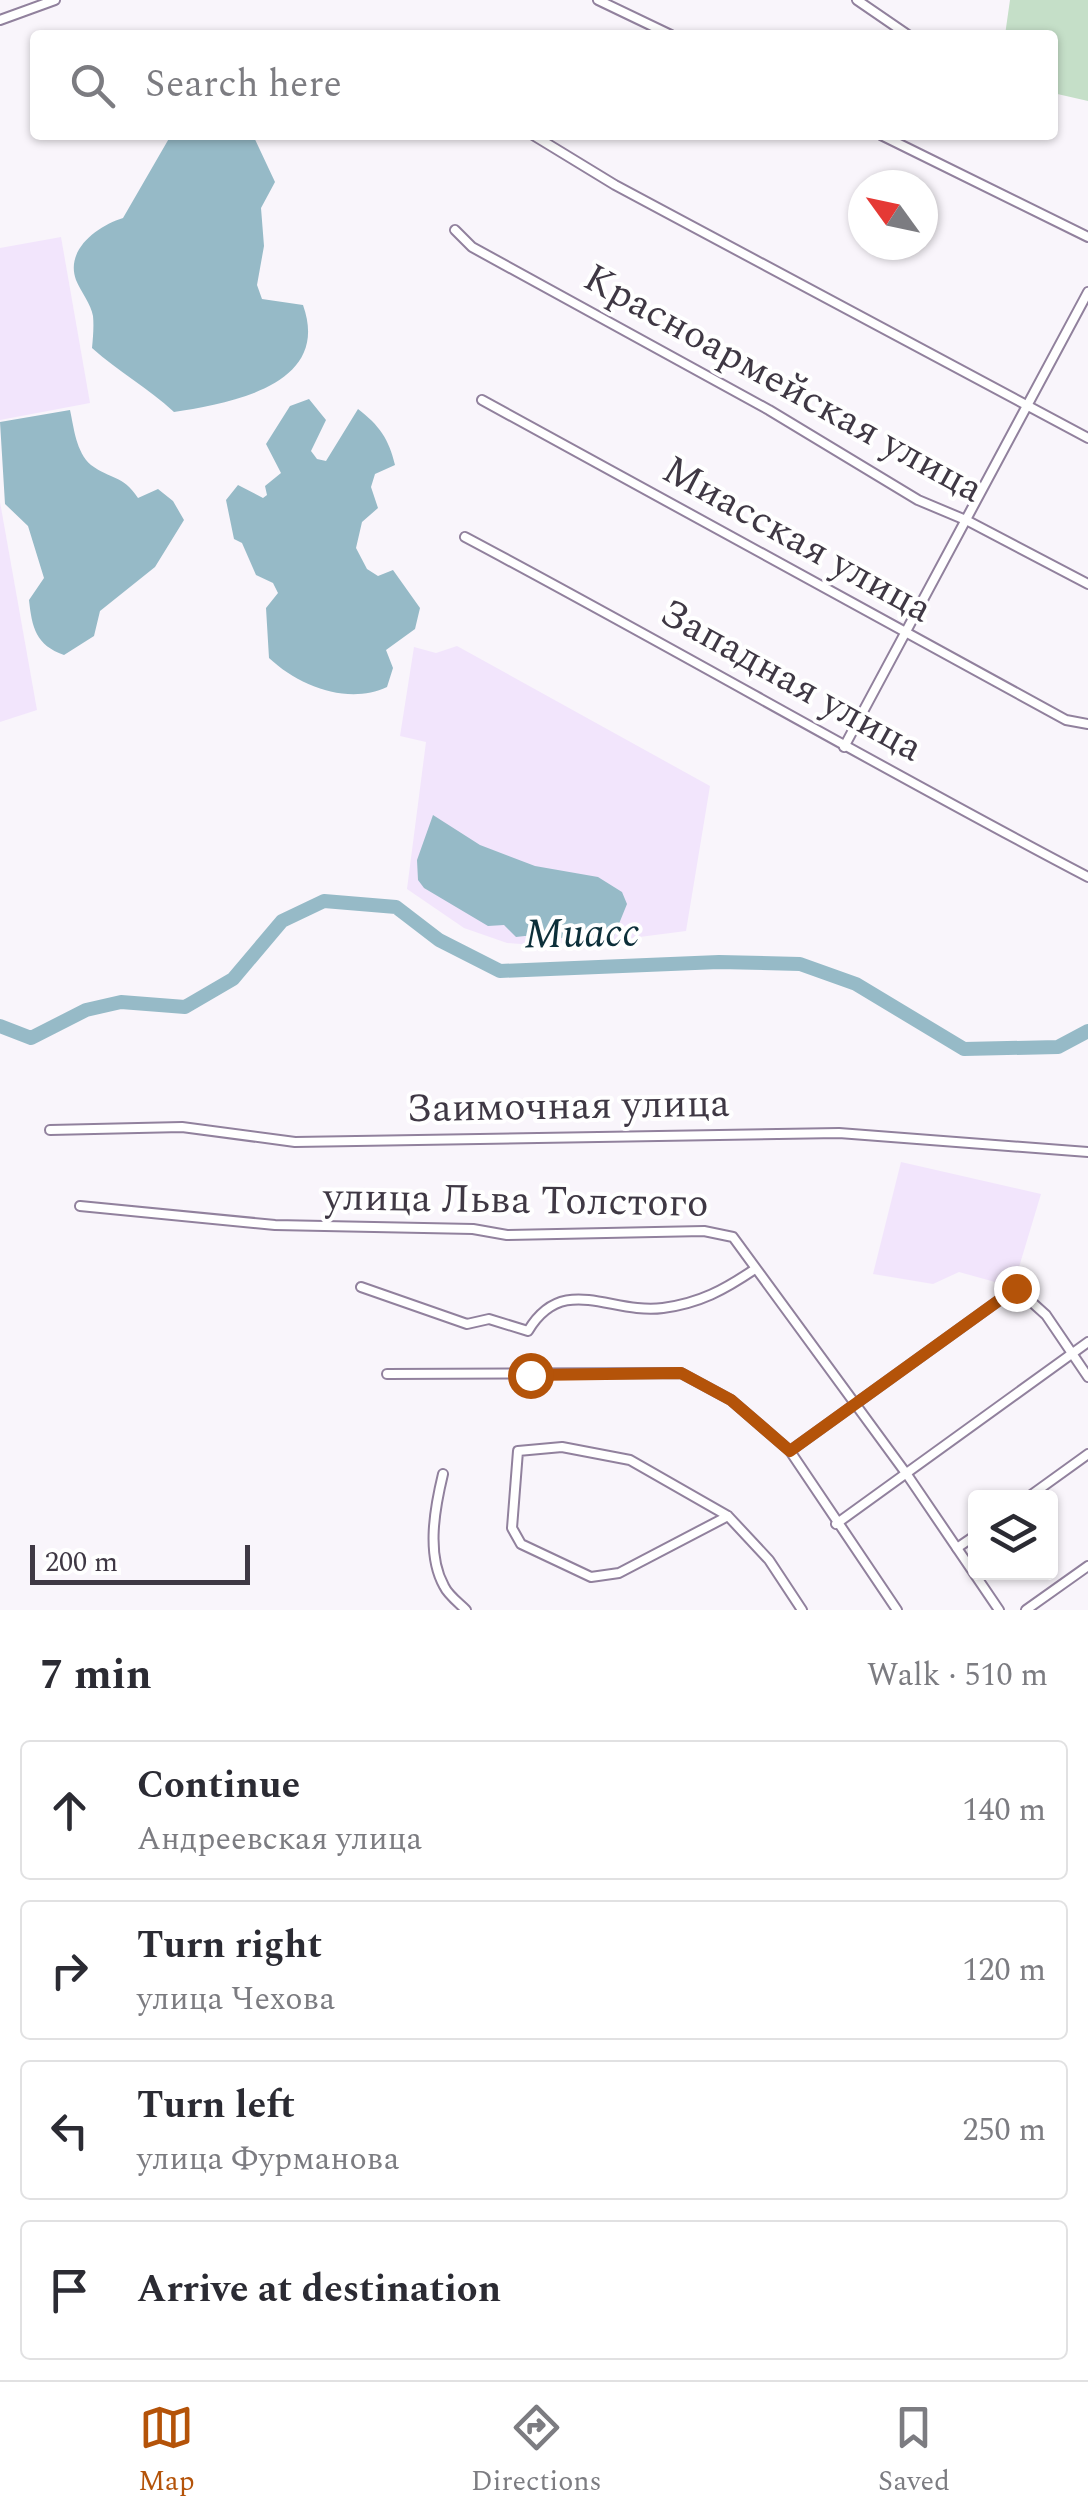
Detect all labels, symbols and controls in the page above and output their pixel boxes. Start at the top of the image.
search box [30,30,1058,140]
text: Search here [145,56,342,114]
icon: search [65,58,120,113]
north arrow [848,170,938,260]
street label: Красноармейская улица [572,248,995,520]
street label: Миасская улица [651,440,944,640]
street label: Западная улица [648,583,934,779]
water label: Миасс [524,901,640,967]
street label: Заимочная улица [406,1074,731,1140]
street label: улица Льва Толстого [322,1167,709,1235]
route end [994,1266,1040,1312]
route start [508,1353,554,1399]
map controls [968,1490,1058,1580]
button: layers [968,1490,1058,1580]
scale bar [30,1540,250,1584]
text: 200 m [45,1541,118,1584]
text: 7 min [40,1644,152,1707]
text: Walk · 510 m [867,1651,1048,1700]
text: Continue [137,1757,300,1815]
icon: ahead [42,1783,97,1838]
text: 140 m [962,1786,1046,1835]
text: Андреевская улица [137,1815,422,1864]
text: Turn right [137,1917,322,1975]
icon: right [42,1943,97,1998]
text: 120 m [962,1946,1046,1995]
text: улица Чехова [137,1975,335,2024]
text: Turn left [137,2077,295,2135]
icon: left [42,2103,97,2158]
text: 250 m [962,2106,1046,2155]
text: улица Фурманова [137,2135,399,2184]
text: Arrive at destination [137,2261,501,2319]
icon: arrive [42,2263,97,2318]
tab: Map [138,2400,195,2503]
tab: Directions [471,2400,602,2503]
tab: Saved [878,2400,950,2503]

